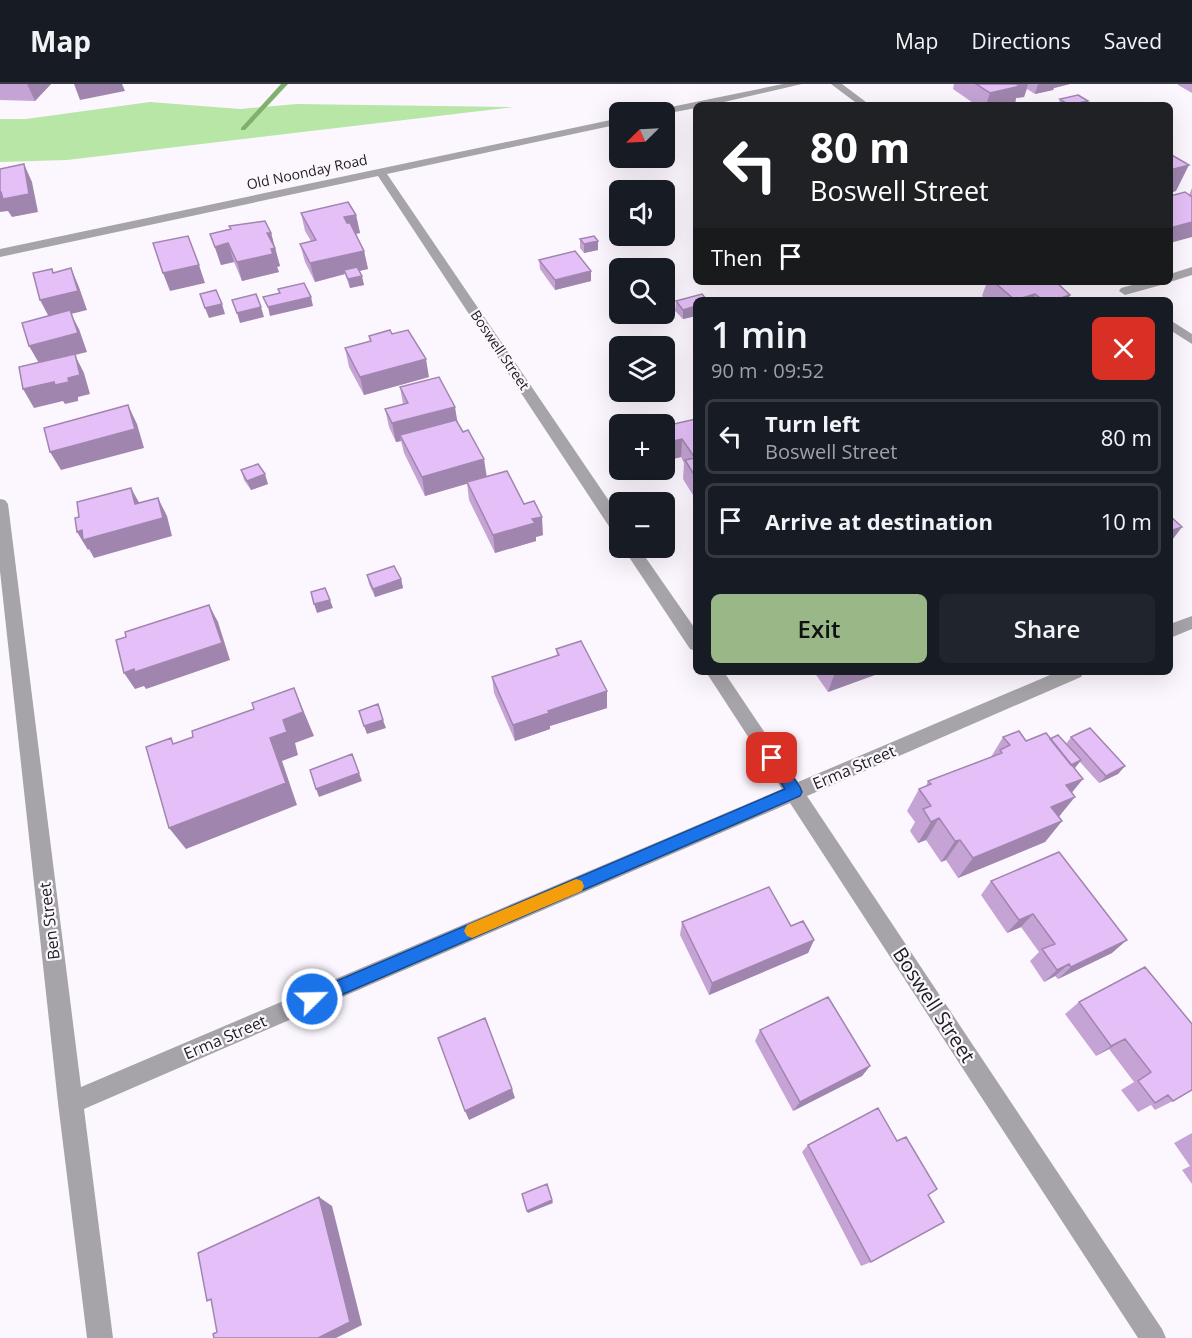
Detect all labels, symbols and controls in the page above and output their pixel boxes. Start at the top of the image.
text: Map [30,22,91,60]
text: Map [895,27,938,55]
text: Directions [971,27,1071,55]
text: Saved [1104,27,1162,55]
north arrow [609,102,675,168]
map controls [609,102,675,558]
text: 80 m [810,118,910,175]
icon: left [711,126,789,204]
street label: Old Noonday Road [245,149,369,194]
text: Boswell Street [810,172,989,209]
button: sound [609,180,675,246]
icon: arrive [774,240,807,273]
text: Then [711,242,762,272]
button: search [609,258,675,324]
street label: Boswell Street [467,306,534,393]
text: 1 min [711,310,808,359]
button: close [1092,317,1155,380]
button: layers [609,336,675,402]
text: 90 m · 09:52 [711,357,824,384]
text: Turn left [765,408,860,438]
button: + [609,414,675,480]
icon: left [714,420,747,453]
text: 80 m [1101,422,1152,452]
text: Boswell Street [765,438,897,465]
button: − [609,492,675,558]
icon: arrive [714,504,747,537]
text: Arrive at destination [765,506,993,536]
text: 10 m [1101,506,1152,536]
button: Exit [711,594,927,663]
button: Share [939,594,1155,663]
pin [746,732,797,783]
street label: Erma Street [809,740,899,794]
icon: arrive [755,741,788,774]
street label: Ben Street [33,881,65,961]
street label: Boswell Street [887,942,982,1068]
position arrow [280,967,344,1031]
street label: Erma Street [180,1010,270,1064]

